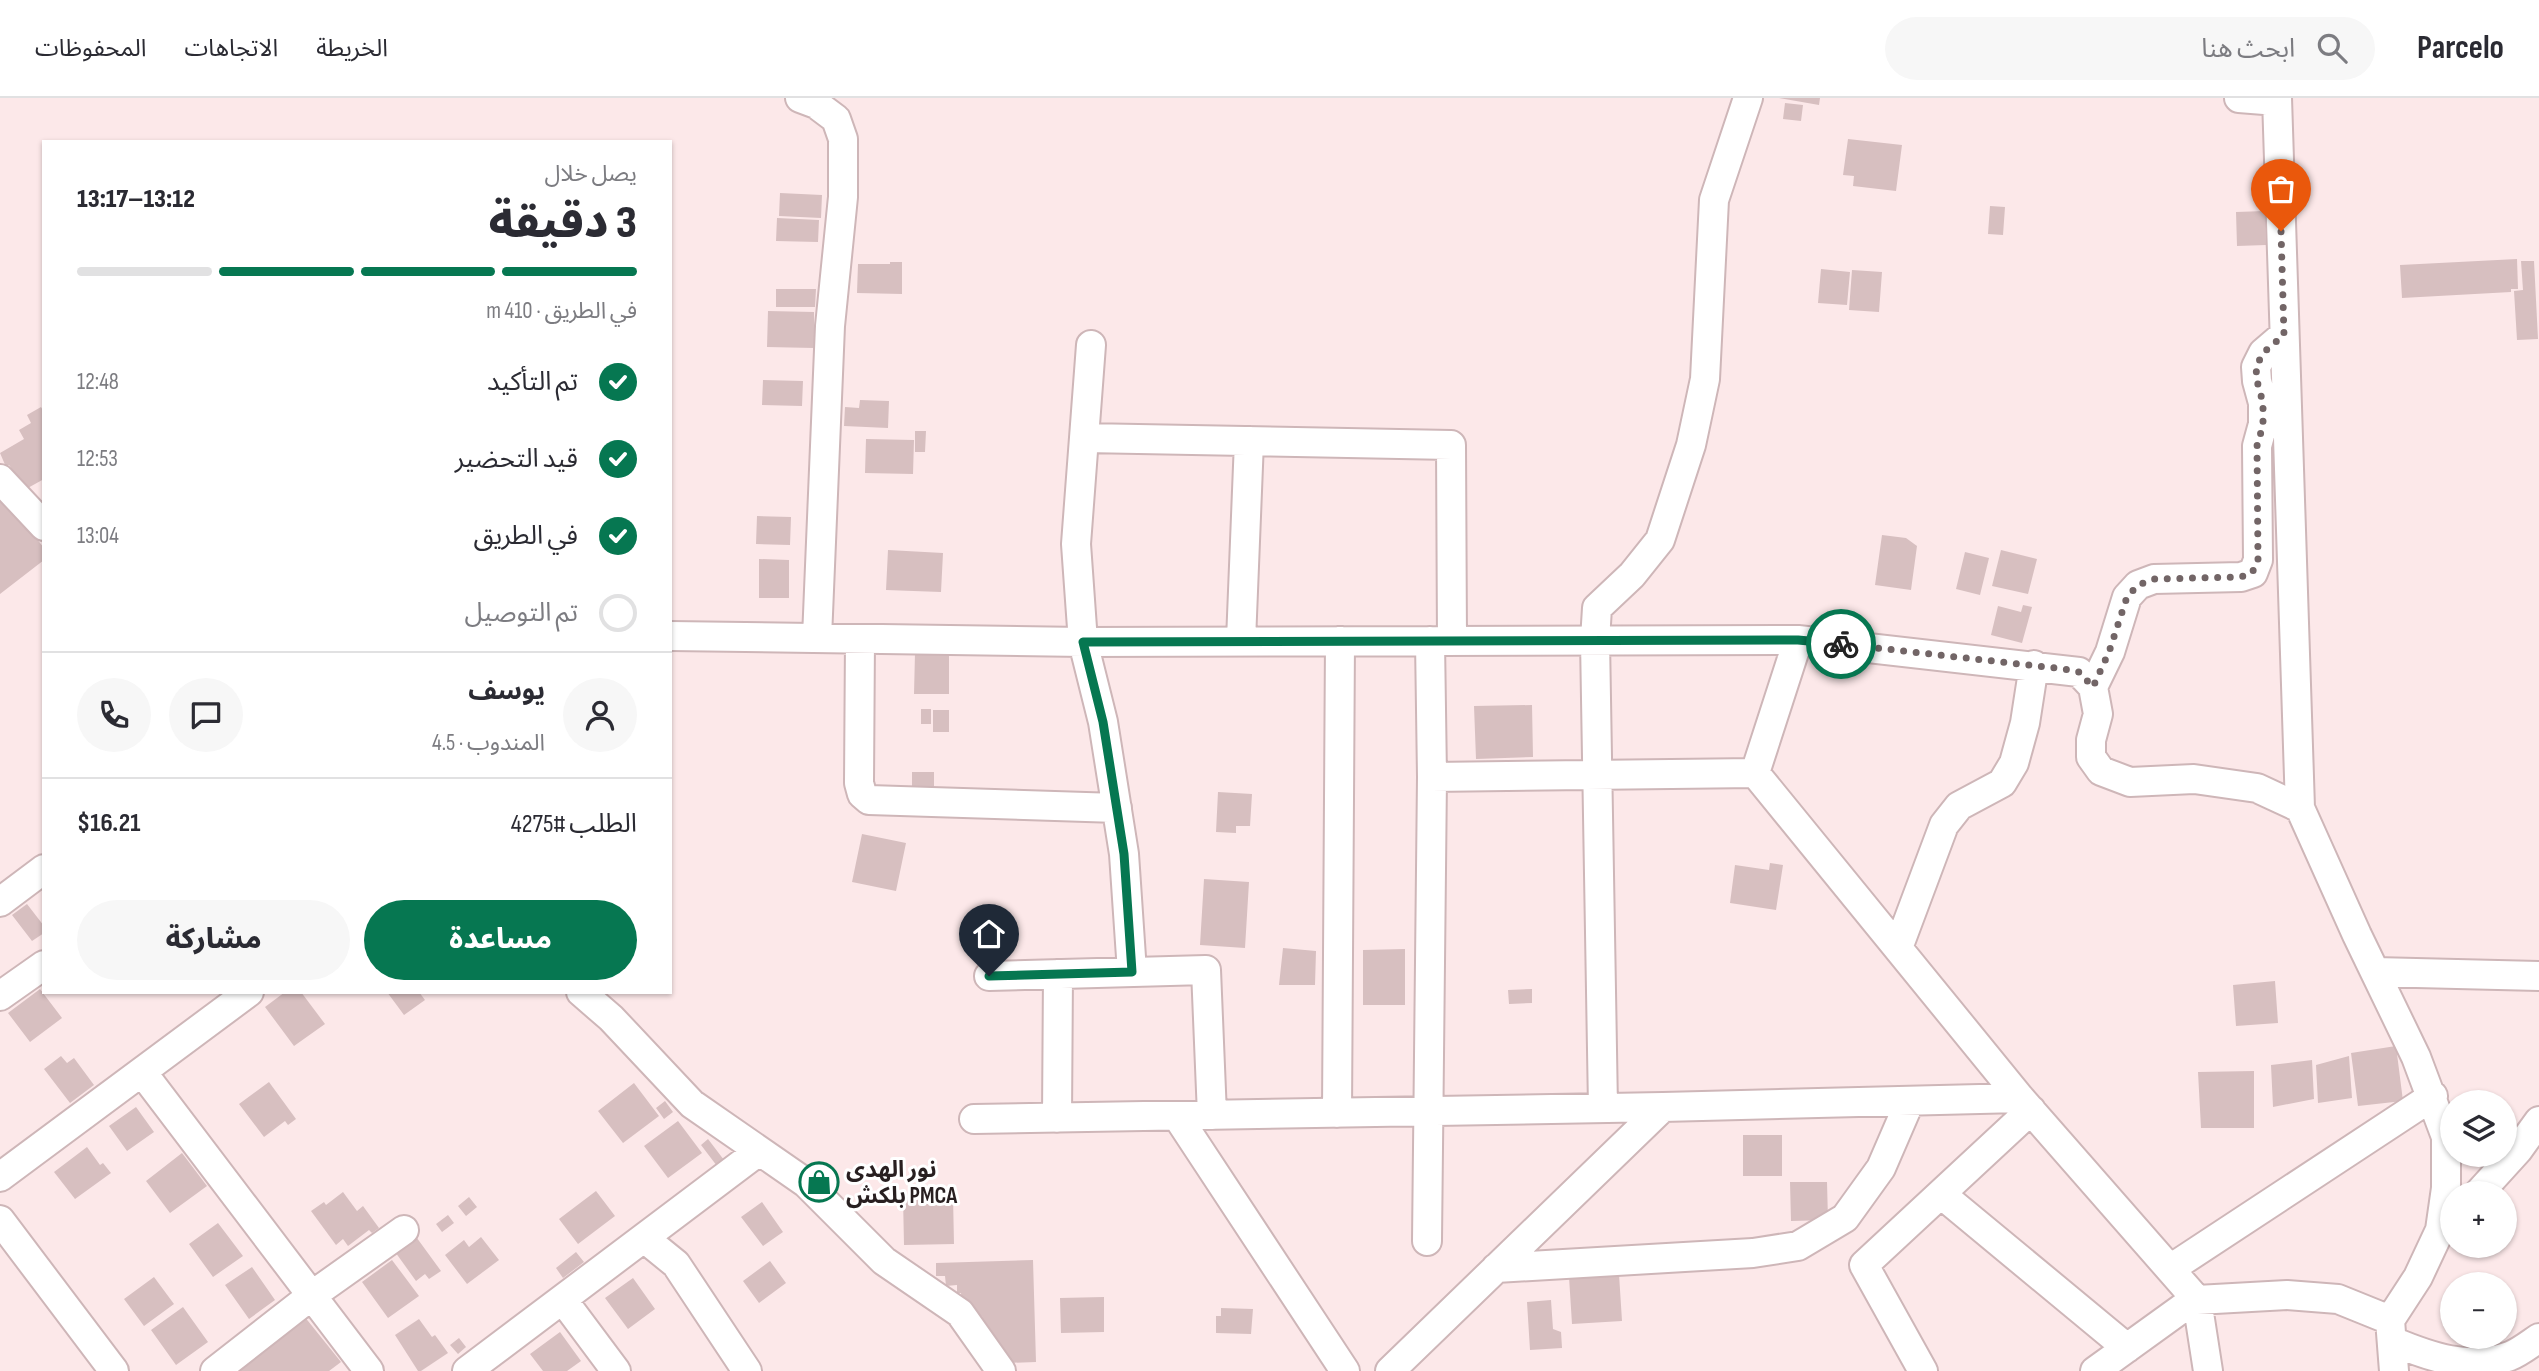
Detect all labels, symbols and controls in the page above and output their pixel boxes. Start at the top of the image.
search box [1885,17,2375,80]
text: Parcelo [2417,28,2504,68]
icon: search [2313,29,2351,67]
text: المحفوظات [35,34,146,63]
text: الاتجاهات [184,34,278,63]
text: الخريطة [316,34,388,63]
text: ابحث هنا [2201,34,2295,65]
pin [2251,159,2311,231]
text: يصل خلال [545,160,637,188]
icon: bag [2262,170,2300,208]
text: 13:12–13:17 [77,184,195,215]
text: 3 دقيقة [489,196,637,251]
text: في الطريق · 410 m [486,297,637,325]
icon: check [599,363,637,401]
text: تم التأكيد [487,367,578,398]
text: 12:48 [77,368,119,396]
icon: check [599,440,637,478]
text: قيد التحضير [455,444,578,475]
text: 12:53 [77,445,118,473]
icon: check [599,517,637,555]
text: في الطريق [473,521,578,552]
text: 13:04 [77,522,119,550]
text: تم التوصيل [464,598,578,629]
courier [1806,609,1876,679]
icon: bike [1822,625,1860,663]
text: يوسف [468,676,545,707]
button: phone [77,678,151,752]
button: chat [169,678,243,752]
button: person [563,678,637,752]
text: المندوب · 4.5 [432,729,545,757]
text: $16.21 [77,808,140,839]
text: الطلب #4275 [511,809,637,840]
button: مشاركة [77,900,350,980]
button: مساعدة [364,900,637,980]
pin [959,904,1019,976]
icon: home [970,915,1008,953]
map controls [2440,1090,2517,1349]
button: layers [2440,1090,2517,1167]
place label: نور الهدى بلكش PMCA [846,1156,958,1210]
shop icon: نور الهدى بلكش PMCA [798,1161,840,1203]
button: + [2440,1181,2517,1258]
button: − [2440,1272,2517,1349]

